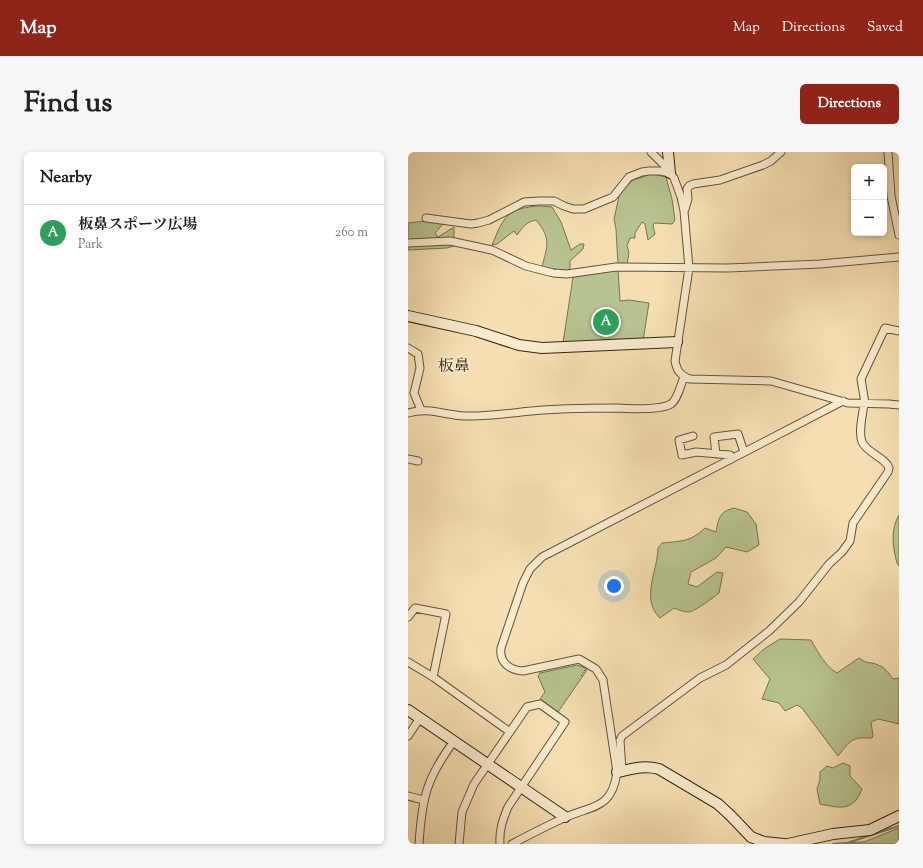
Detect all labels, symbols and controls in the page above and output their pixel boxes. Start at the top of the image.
text: Map [20,15,57,42]
text: Map [733,18,760,38]
text: Directions [782,18,845,38]
text: Saved [867,18,903,38]
text: Find us [24,84,112,124]
button: Directions [800,84,899,124]
map controls [851,164,887,236]
button: + [851,164,887,200]
text: Nearby [40,166,92,190]
button: − [851,200,887,236]
text: 板鼻スポーツ広場 [78,215,197,236]
text: A [48,224,58,242]
text: 260 m [335,224,368,242]
text: Park [78,236,103,254]
pin: A [593,307,619,337]
district label: 板鼻 [438,356,470,379]
your location [604,576,624,596]

